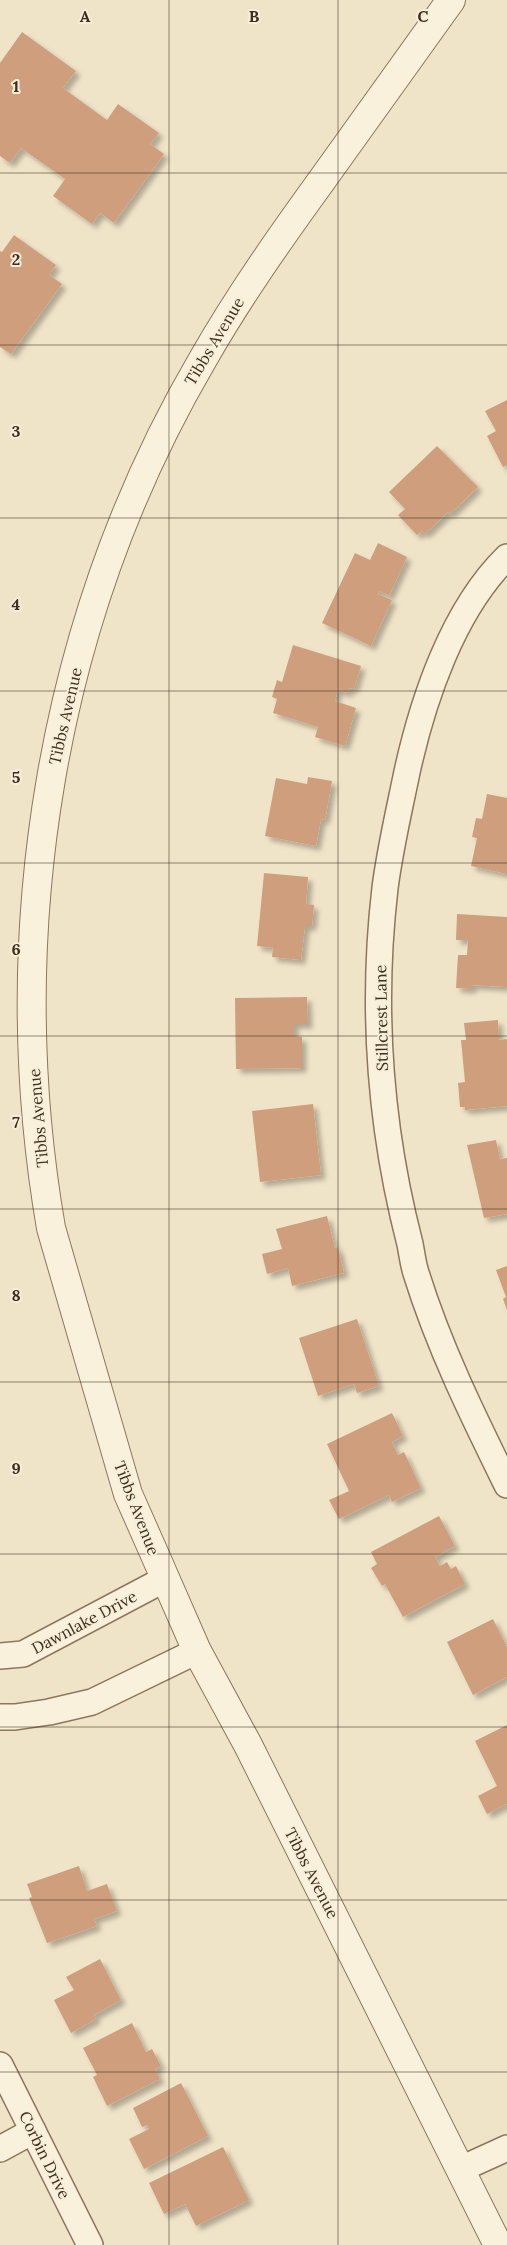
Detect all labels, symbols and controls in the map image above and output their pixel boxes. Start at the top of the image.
text: A [80,6,91,26]
text: B [249,6,260,26]
text: C [417,6,429,26]
text: 1 [13,76,19,96]
text: 2 [12,249,20,269]
street label: Tibbs Avenue [180,293,248,389]
text: 3 [12,421,21,441]
text: 4 [12,594,21,614]
street label: Tibbs Avenue [44,665,86,767]
text: 5 [12,767,21,787]
text: 6 [11,939,21,959]
street label: Stillcrest Lane [370,964,392,1071]
street label: Tibbs Avenue [24,1067,52,1168]
text: 7 [12,1112,20,1132]
text: 8 [11,1285,21,1305]
text: 9 [11,1458,21,1478]
street label: Tibbs Avenue [110,1458,164,1558]
street label: Dawnlake Drive [28,1586,140,1658]
street label: Tibbs Avenue [281,1824,344,1922]
street label: Corbin Drive [15,2108,75,2202]

